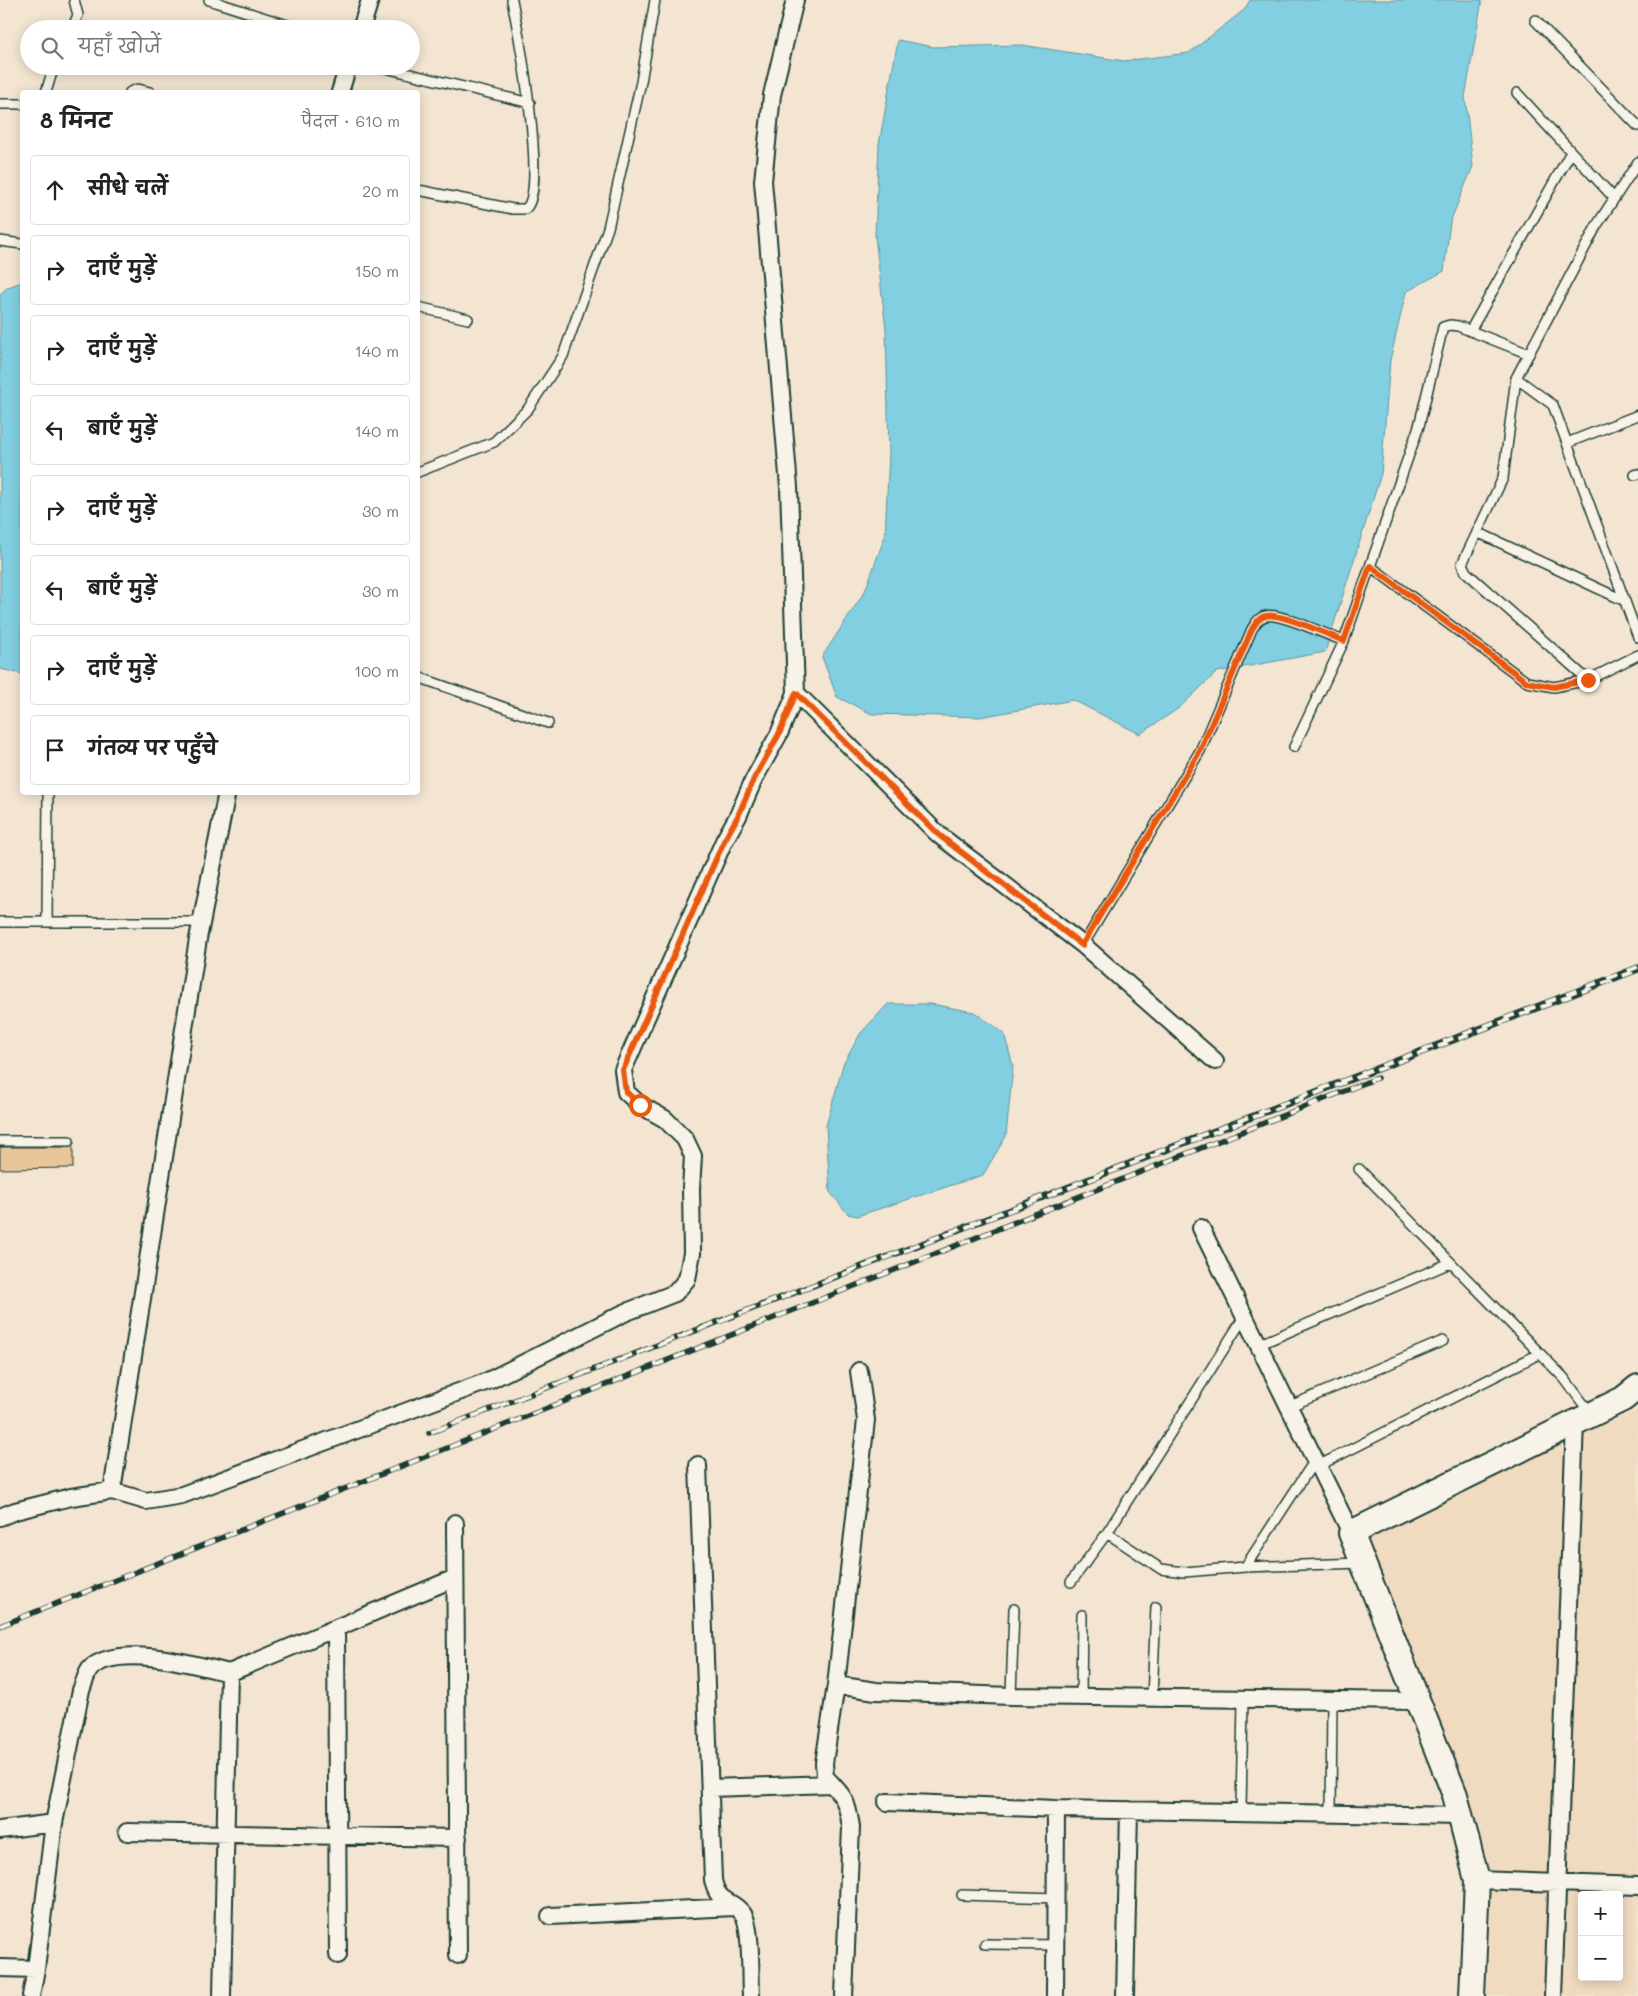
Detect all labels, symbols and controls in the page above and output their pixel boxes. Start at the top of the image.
search box [20,20,420,75]
text: यहाँ खोजें [78,33,161,58]
icon: search [38,34,66,62]
text: 8 मिनट [40,106,112,133]
text: पैदल · 610 m [301,110,400,131]
text: सीधे चलें [88,175,168,200]
icon: ahead [41,176,69,204]
text: 20 m [362,180,399,201]
text: दाएँ मुड़ें [88,255,156,280]
icon: right [41,256,69,284]
text: 150 m [355,260,399,281]
text: दाएँ मुड़ें [88,335,156,360]
icon: right [41,336,69,364]
text: 140 m [355,340,399,361]
text: बाएँ मुड़ें [88,415,157,440]
icon: left [41,416,69,444]
text: 140 m [355,420,399,441]
text: दाएँ मुड़ें [88,495,156,520]
icon: right [41,496,69,524]
text: 30 m [362,500,399,521]
text: बाएँ मुड़ें [88,575,157,600]
icon: left [41,576,69,604]
text: 30 m [362,580,399,601]
text: दाएँ मुड़ें [88,655,156,680]
icon: right [41,656,69,684]
text: 100 m [354,660,399,681]
route end [1577,669,1600,692]
text: गंतव्य पर पहुँचे [88,735,217,760]
icon: arrive [41,736,69,764]
route start [629,1094,652,1117]
map controls [1578,1891,1623,1981]
button: + [1578,1891,1623,1936]
button: − [1578,1936,1623,1981]

